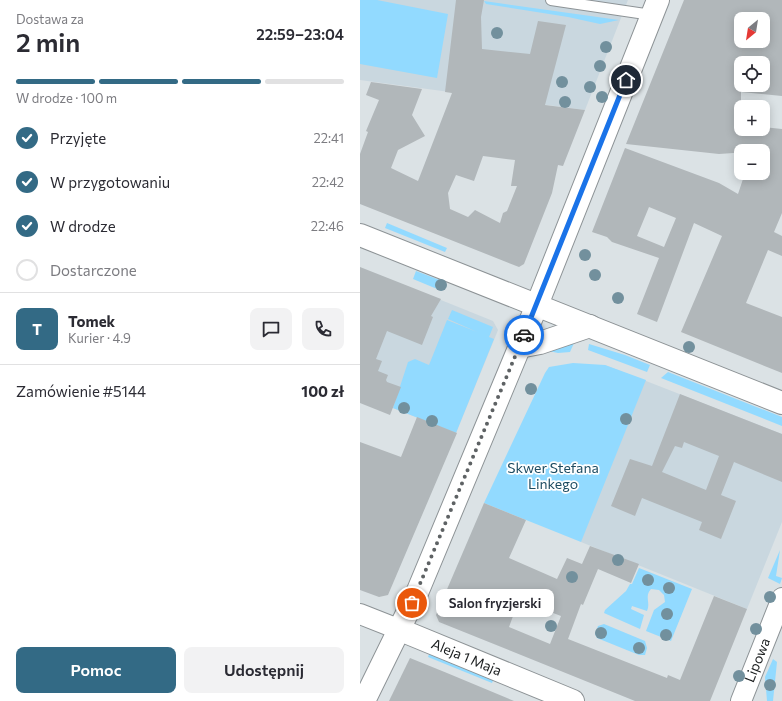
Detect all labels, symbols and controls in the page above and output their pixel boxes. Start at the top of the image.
text: Dostawa za [16,11,84,27]
north arrow [734,12,770,48]
map controls [734,12,770,180]
text: 22:59–23:04 [256,25,344,43]
text: 2 min [16,26,80,57]
button: locate [734,56,770,92]
pin [609,63,643,97]
icon: home [615,69,637,91]
text: W drodze · 100 m [16,90,117,106]
button: + [734,100,770,136]
icon: check [16,127,38,149]
text: Przyjęte [50,129,106,147]
text: 22:41 [314,130,344,146]
button: − [734,144,770,180]
icon: check [16,171,38,193]
text: W przygotowaniu [50,173,170,191]
text: 22:42 [312,174,344,190]
icon: check [16,215,38,237]
text: W drodze [50,217,116,235]
text: 22:46 [311,218,344,234]
text: Dostarczone [50,261,137,279]
button: chat [250,308,292,350]
button: phone [302,308,344,350]
text: Tomek [68,312,115,330]
courier [504,315,544,355]
text: T [32,320,42,338]
icon: car [513,324,535,346]
text: Kurier · 4.9 [68,330,131,346]
text: Zamówienie #5144 [16,382,146,400]
text: 100 zł [301,382,344,400]
park label: Skwer Stefana Linkego [507,459,599,492]
pin [395,586,429,620]
callout: Salon fryzjerski [436,589,554,617]
icon: bag [401,592,423,614]
text: Salon fryzjerski [449,595,541,611]
street label: Aleja 1 Maja [429,635,504,679]
street label: Lipowa [740,635,773,685]
button: Pomoc [16,647,176,693]
button: Udostępnij [184,647,344,693]

